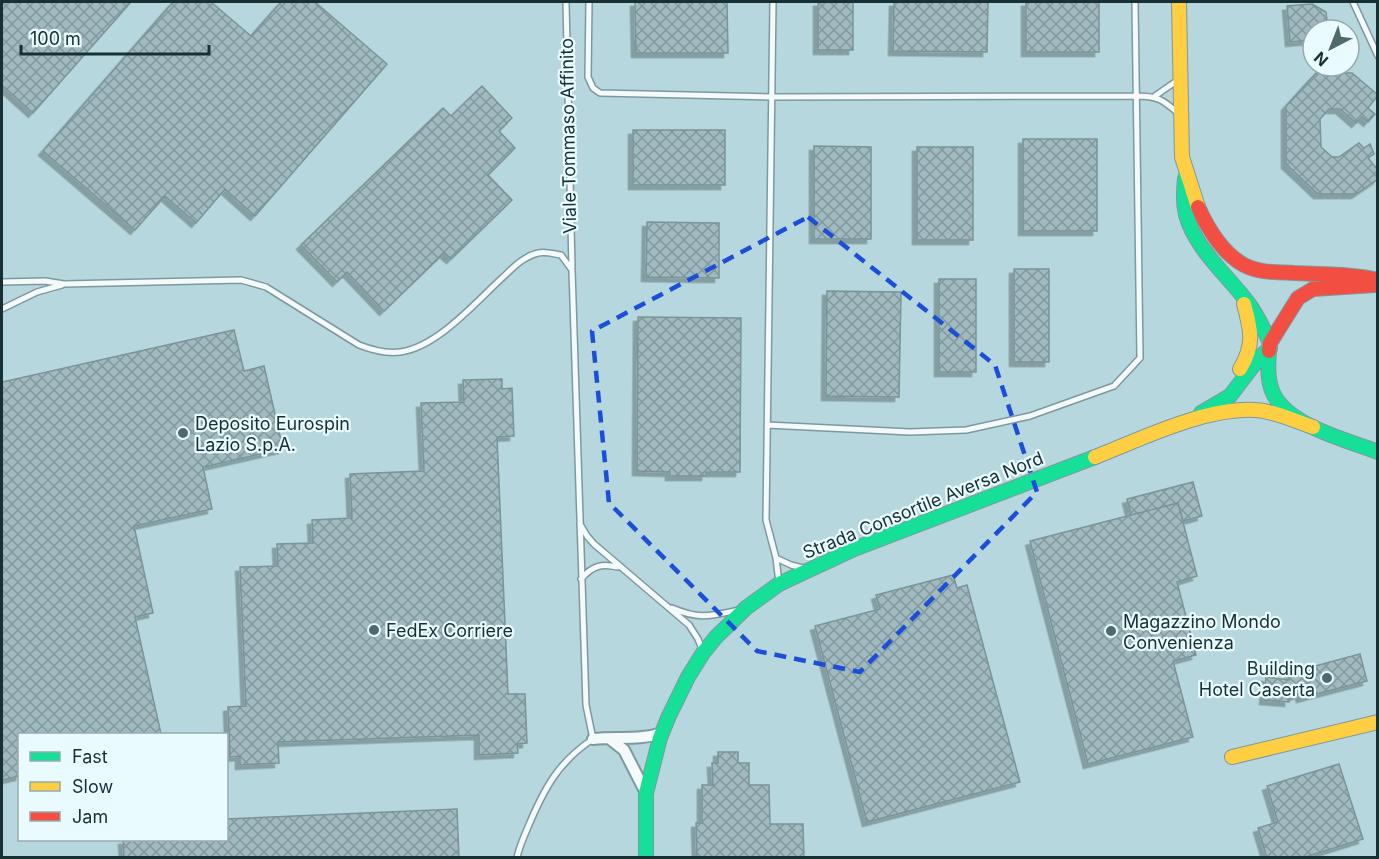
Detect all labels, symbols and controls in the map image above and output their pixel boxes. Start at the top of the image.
scale bar [21,18,208,56]
north arrow [1301,18,1361,78]
text: 100 m [30,28,81,49]
street label: Viale Tommaso Affinito [556,38,580,234]
text: N [1310,48,1332,71]
place label: Deposito Eurospin Lazio S.p.A. [195,413,350,455]
marker: Deposito Eurospin Lazio S.p.A. [176,426,190,440]
street label: Strada Consortile Aversa Nord [800,447,1046,563]
place label: Magazzino Mondo Convenienza [1123,611,1281,653]
place label: FedEx Corriere [386,620,513,641]
marker: FedEx Corriere [367,623,381,637]
marker: Magazzino Mondo Convenienza [1104,624,1118,638]
place label: Building Hotel Caserta [1199,658,1315,700]
marker: Building Hotel Caserta [1320,671,1334,685]
legend [18,733,228,841]
text: Fast [72,746,108,767]
text: Slow [72,776,113,797]
text: Jam [72,806,108,827]

